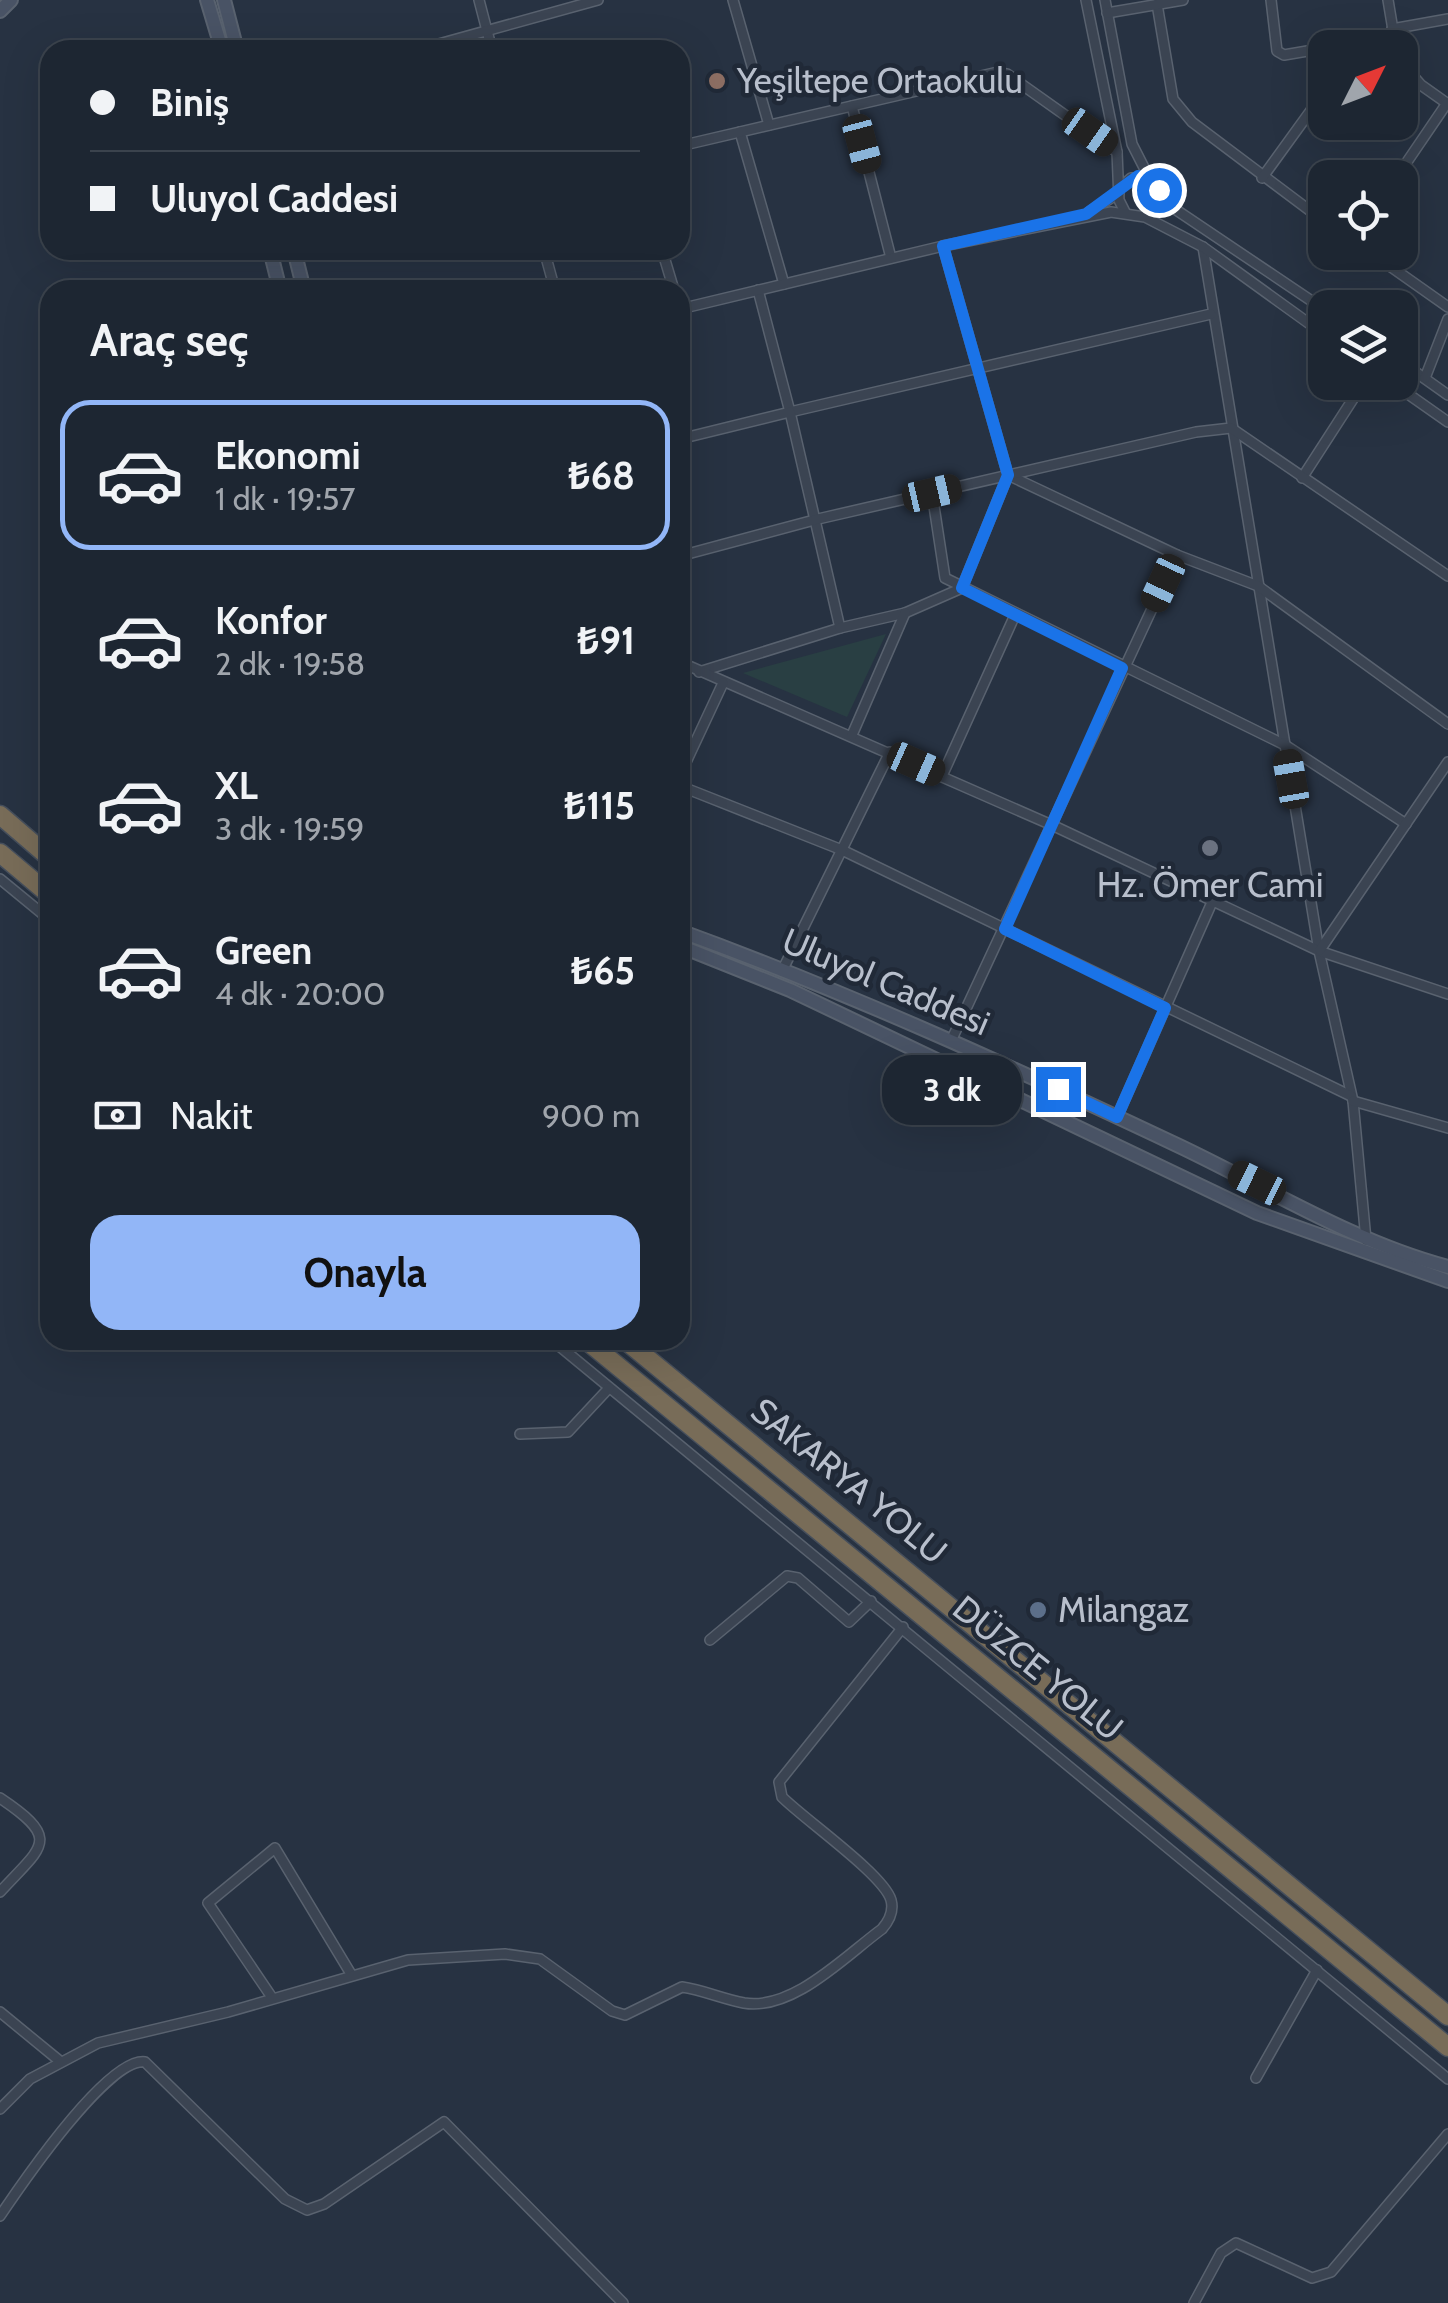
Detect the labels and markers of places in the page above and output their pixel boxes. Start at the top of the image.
place label: Yeşiltepe Ortaokulu [736,59,1023,102]
marker: Yeşiltepe Ortaokulu [706,70,728,92]
marker: Hz. Ömer Cami [1199,837,1221,859]
place label: Hz. Ömer Cami [1097,863,1323,906]
place label: Milangaz [1058,1588,1189,1631]
marker: Milangaz [1027,1599,1049,1621]

